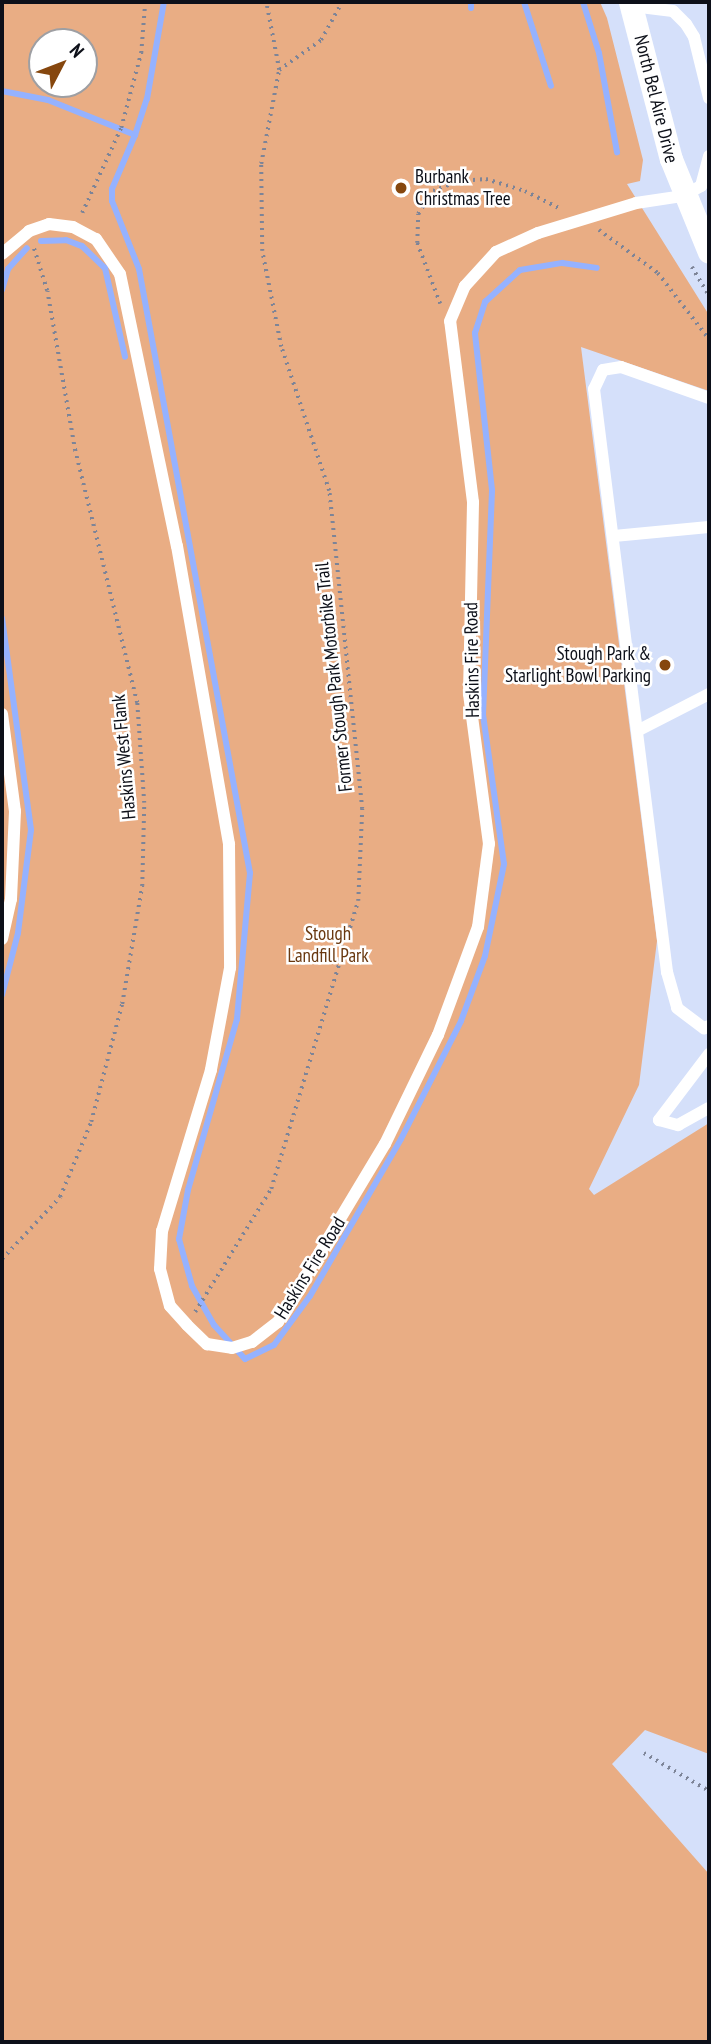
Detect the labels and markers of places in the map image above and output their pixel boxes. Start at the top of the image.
place label: Burbank Christmas Tree [415,166,511,210]
marker: Burbank Christmas Tree [393,180,409,196]
place label: Stough Park & Starlight Bowl Parking [505,643,651,687]
marker: Stough Park & Starlight Bowl Parking [657,657,673,673]

